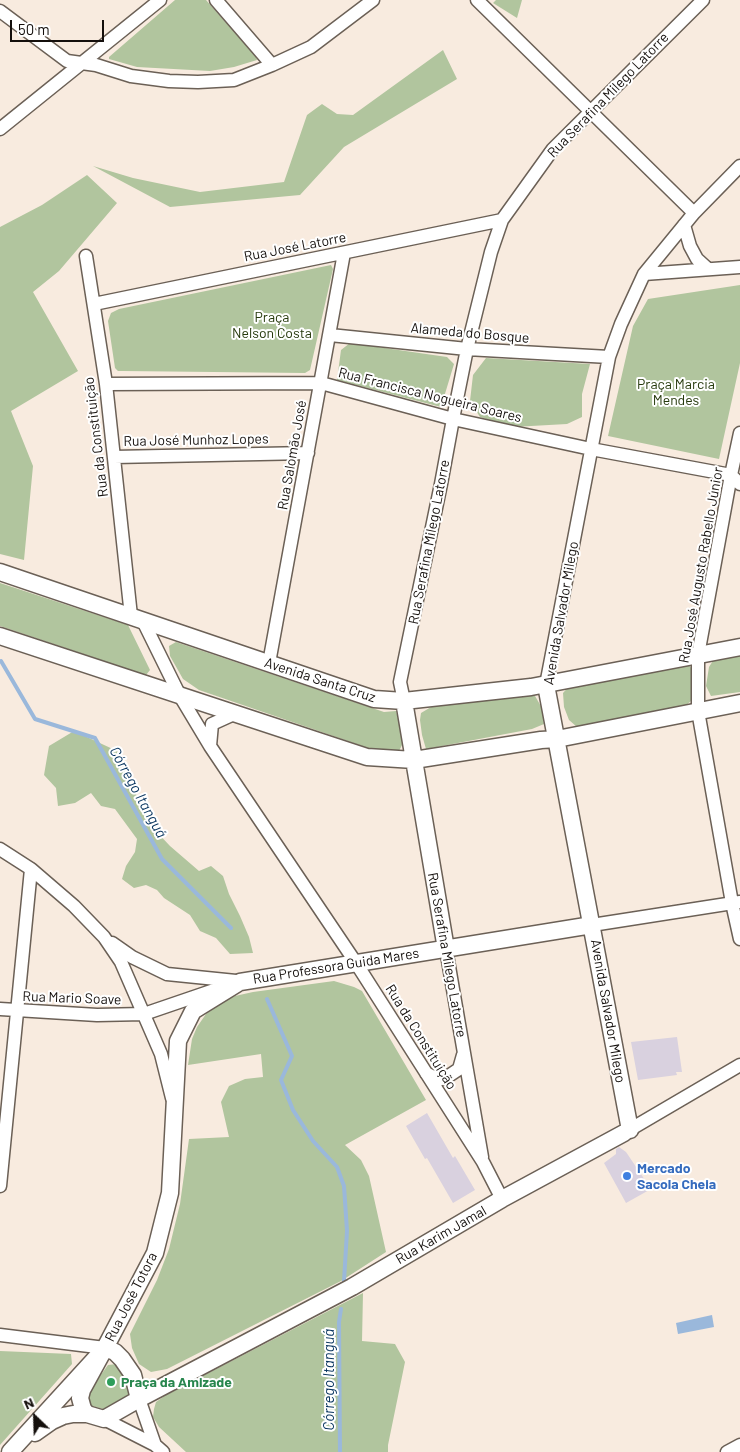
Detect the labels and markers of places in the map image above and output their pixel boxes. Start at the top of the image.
place label: Mercado Sacola Cheia [637,1160,716,1192]
marker: Mercado Sacola Cheia [621,1170,633,1182]
place label: Praça da Amizade [121,1374,232,1390]
marker: Praça da Amizade [105,1376,117,1388]

